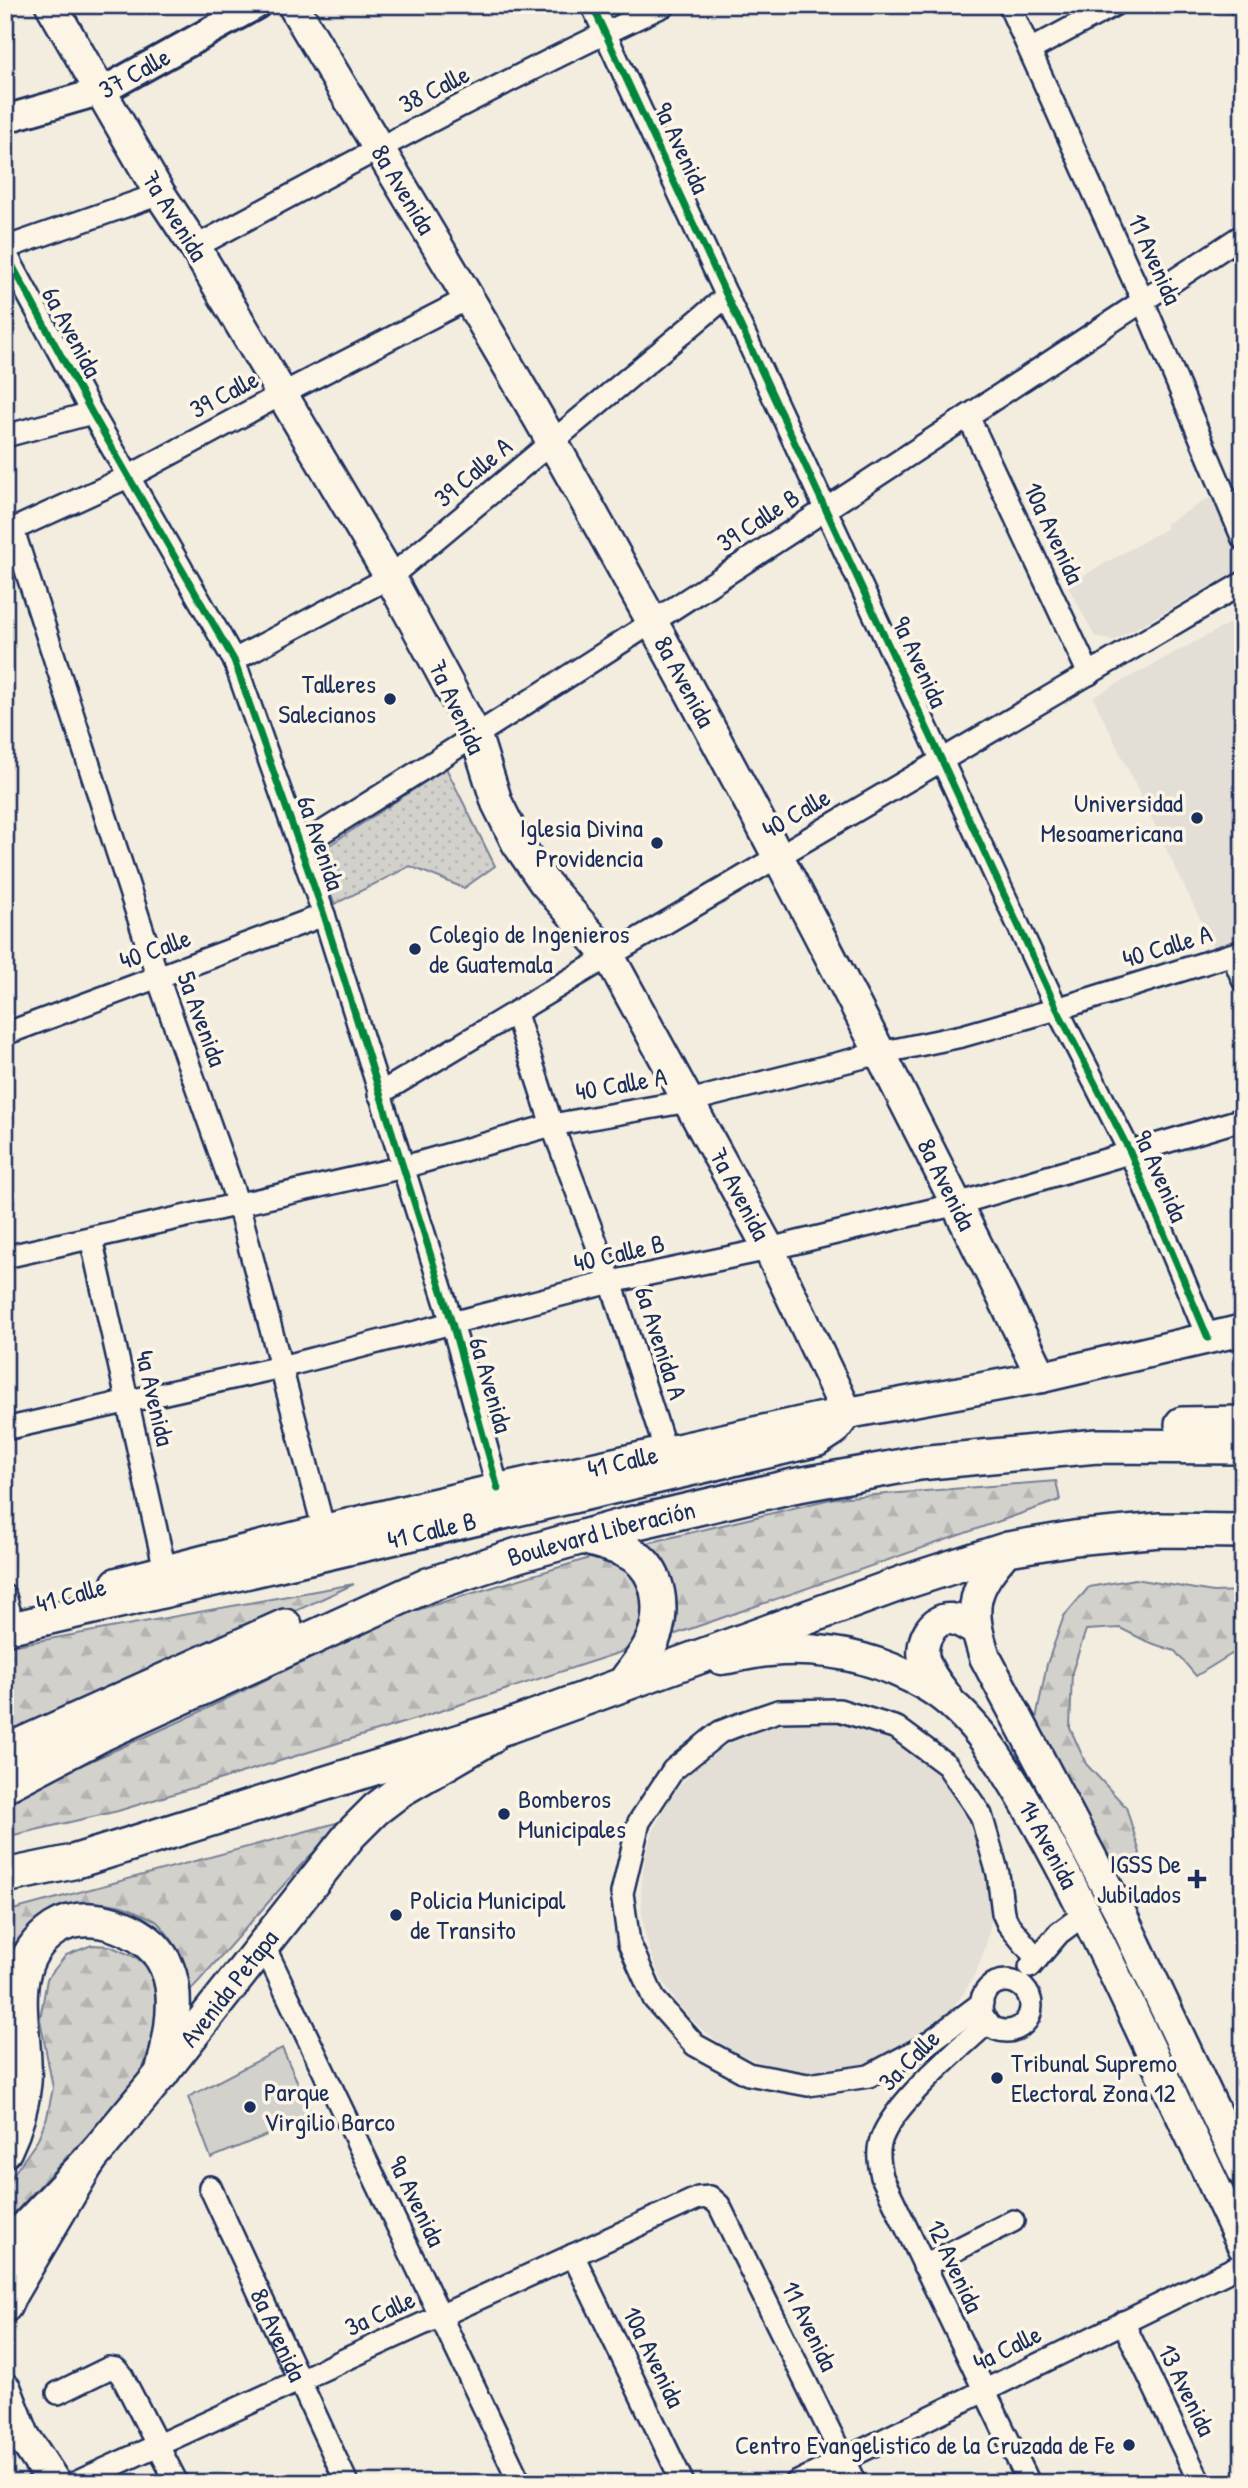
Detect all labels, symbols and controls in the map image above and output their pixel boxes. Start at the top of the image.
street label: 37 Calle [92,39,176,106]
street label: 38 Calle [392,56,475,121]
street label: 9a Avenida [646,96,719,199]
street label: 8a Avenida [363,138,444,241]
street label: 7a Avenida [134,164,217,268]
street label: 11 Avenida [1120,208,1191,310]
street label: 6a Avenida [34,280,111,383]
street label: 39 Calle [183,361,264,426]
street label: 39 Calle A [426,429,519,515]
street label: 10a Avenida [1016,476,1093,589]
street label: 39 Calle B [709,480,806,559]
street label: 9a Avenida [884,610,957,713]
street label: 8a Avenida [646,630,724,733]
street label: 7a Avenida [420,654,495,760]
place label: Talleres Salecianos [278,666,376,731]
marker: Talleres Salecianos [382,691,398,707]
street label: 40 Calle [755,779,836,846]
place label: Universidad Mesoamericana [1040,785,1183,850]
street label: 6a Avenida [289,791,354,895]
place label: Iglesia Divina Providencia [520,810,643,875]
marker: Universidad Mesoamericana [1189,810,1205,826]
marker: Iglesia Divina Providencia [649,835,665,851]
street label: 40 Calle A [1118,915,1216,976]
place label: Colegio de Ingenieros de Guatemala [429,916,630,981]
street label: 40 Calle [114,920,195,978]
marker: Colegio de Ingenieros de Guatemala [407,941,423,957]
street label: 5a Avenida [169,967,236,1071]
street label: 40 Calle A [573,1058,670,1109]
street label: 9a Avenida [1126,1124,1197,1227]
street label: 8a Avenida [909,1132,985,1236]
street label: 7a Avenida [701,1141,779,1246]
street label: 40 Calle B [570,1225,668,1280]
street label: 6a Avenida A [627,1282,696,1404]
street label: 6a Avenida [461,1333,522,1437]
street label: 4a Avenida [127,1347,183,1449]
street label: 41 Calle [584,1436,661,1486]
street label: Boulevard Liberación [502,1491,699,1574]
street label: 41 Calle B [384,1502,480,1557]
street label: 41 Calle [32,1568,110,1621]
place label: Bomberos Municipales [518,1781,626,1846]
street label: 14 Avenida [1011,1793,1088,1895]
marker: Bomberos Municipales [496,1806,512,1822]
place label: IGSS De Jubilados [1097,1846,1181,1911]
marker: IGSS De Jubilados [1187,1869,1207,1889]
place label: Policia Municipal de Transito [410,1882,565,1947]
marker: Policia Municipal de Transito [388,1907,404,1923]
street label: Avenida Petapa [171,1922,286,2054]
street label: 3a Calle [870,2021,947,2098]
place label: Tribunal Supremo Electoral Zona 12 [1011,2045,1177,2110]
marker: Tribunal Supremo Electoral Zona 12 [989,2070,1005,2086]
place label: Parque Virgilio Barco [264,2074,395,2139]
marker: Parque Virgilio Barco [242,2099,258,2115]
street label: 9a Avenida [380,2149,454,2252]
street label: 12 Avenida [919,2214,992,2318]
street label: 11 Avenida [774,2275,847,2377]
street label: 3a Calle [339,2281,421,2344]
street label: 8a Avenida [242,2283,316,2387]
street label: 10a Avenida [615,2300,694,2413]
street label: 4a Calle [967,2316,1047,2379]
street label: 13 Avenida [1150,2338,1225,2442]
place label: Centro Evangelistico de la Cruzada de Fe [735,2427,1115,2462]
marker: Centro Evangelistico de la Cruzada de Fe [1121,2437,1137,2453]

